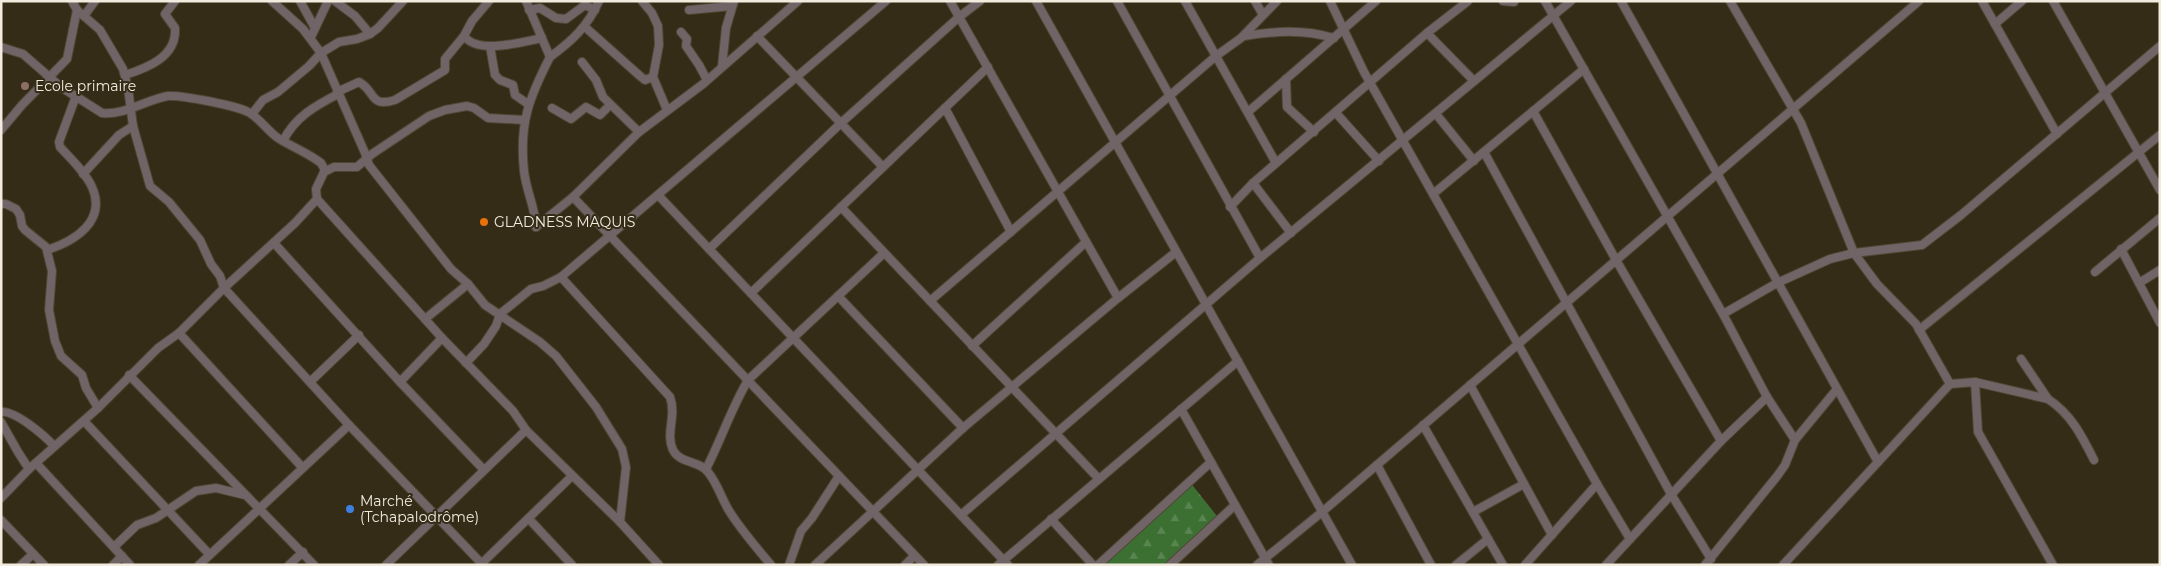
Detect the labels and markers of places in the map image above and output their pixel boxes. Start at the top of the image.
place label: Ecole primaire [35,77,136,95]
marker: Ecole primaire [19,80,31,92]
place label: GLADNESS MAQUIS [494,213,635,231]
marker: GLADNESS MAQUIS [478,216,490,228]
place label: Marché (Tchapalodrôme) [360,492,479,526]
marker: Marché (Tchapalodrôme) [344,503,356,515]

